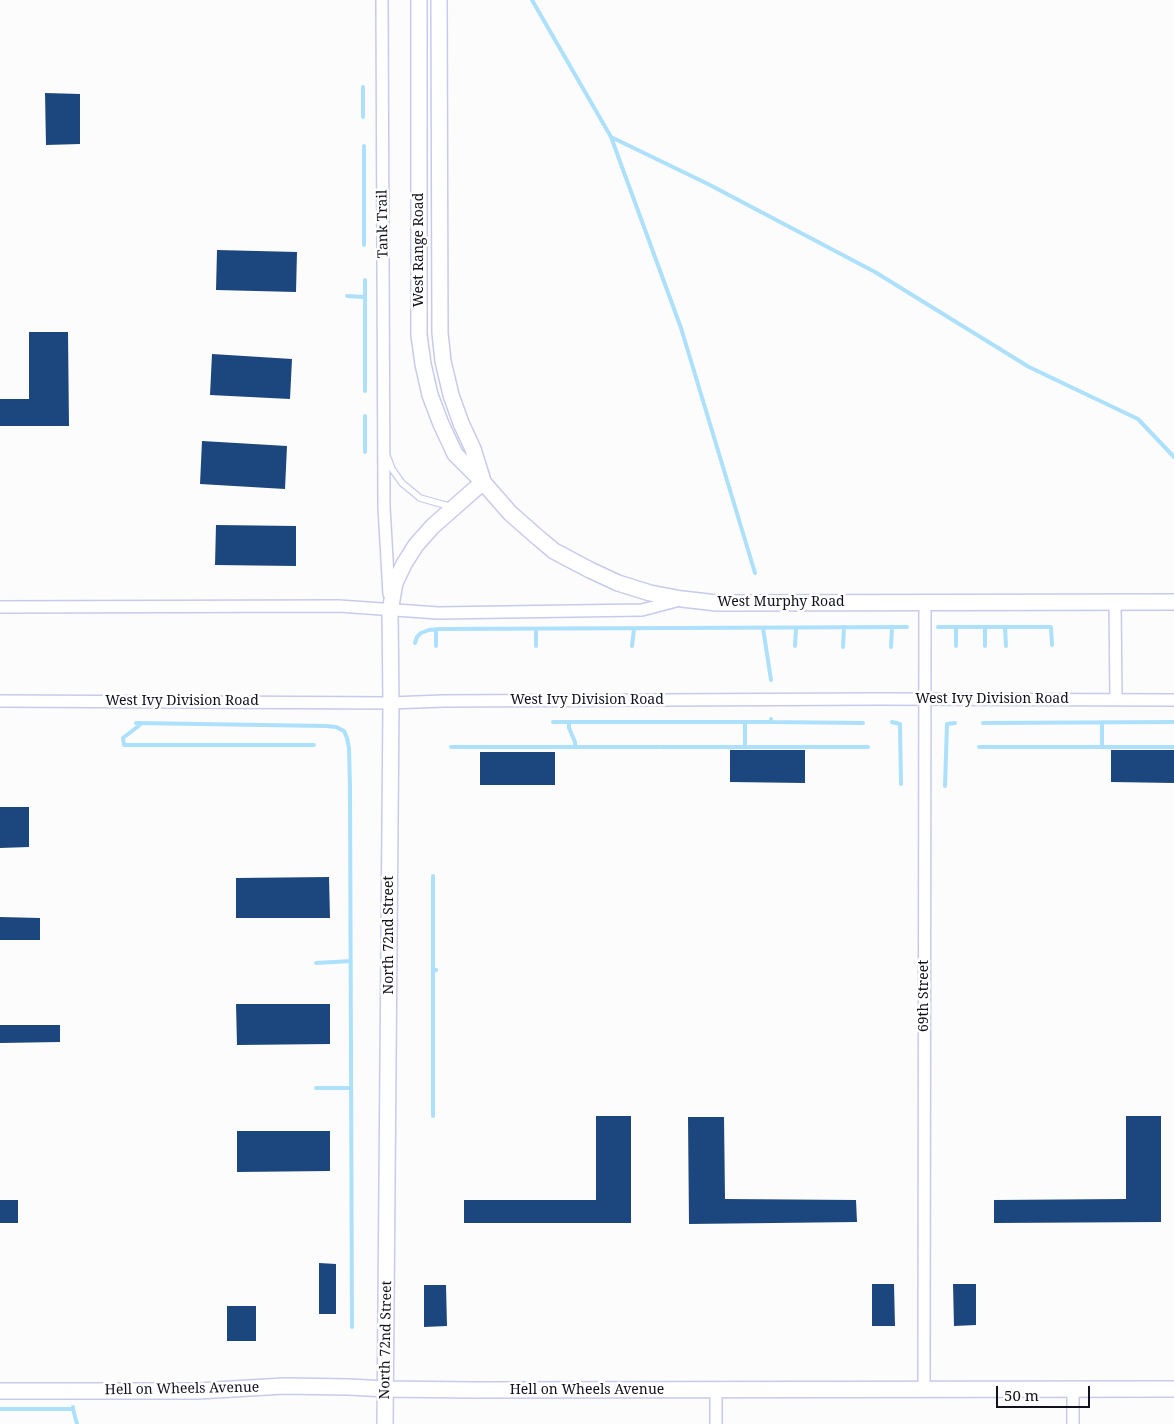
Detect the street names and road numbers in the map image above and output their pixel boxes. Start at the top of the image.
street label: Tank Trail [374,190,392,258]
street label: West Range Road [411,193,427,307]
street label: West Murphy Road [717,594,845,610]
street label: West Ivy Division Road [915,691,1069,707]
street label: West Ivy Division Road [510,692,664,708]
street label: West Ivy Division Road [105,693,259,709]
street label: North 72nd Street [381,876,397,994]
street label: 69th Street [916,960,932,1032]
street label: North 72nd Street [377,1280,395,1400]
street label: Hell on Wheels Avenue [105,1379,259,1399]
street label: Hell on Wheels Avenue [510,1382,664,1398]

